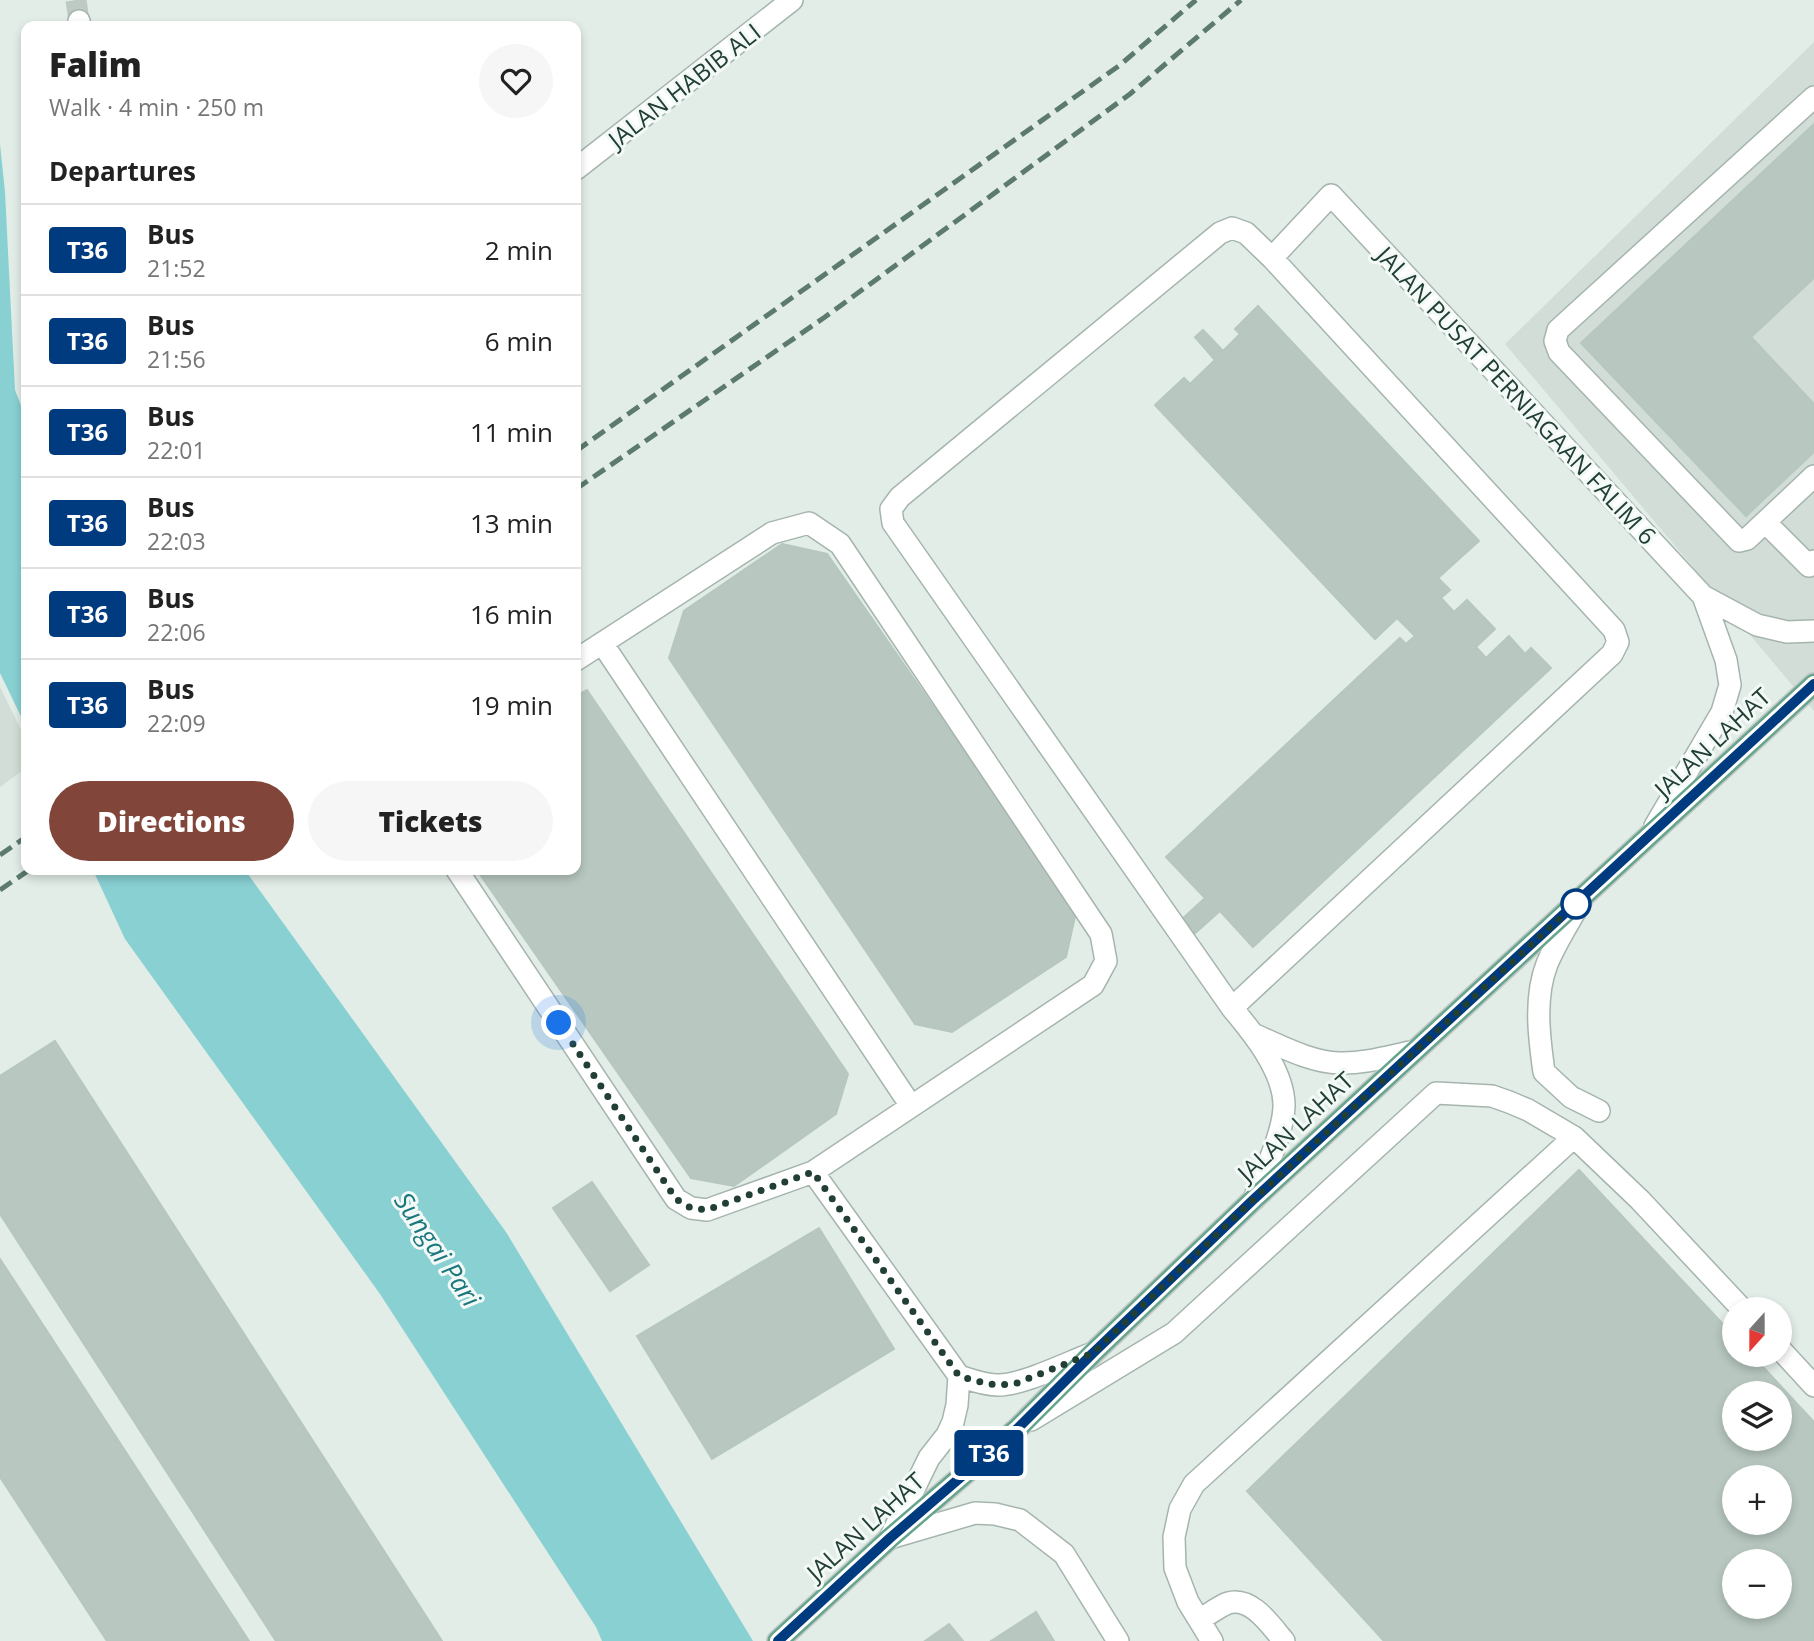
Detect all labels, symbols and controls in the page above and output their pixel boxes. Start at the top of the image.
street label: JALAN HABIB ALI [599,15,767,156]
text: Falim [49,42,142,87]
button: heart [479,44,553,118]
text: Walk · 4 min · 250 m [49,91,264,123]
text: Departures [49,153,196,189]
text: Bus [147,216,194,252]
text: 2 min [485,232,553,268]
text: T36 [67,233,108,266]
street label: JALAN PUSAT PERNIAGAAN FALIM 6 [1368,237,1664,551]
text: 21:52 [147,252,206,284]
text: Bus [147,307,194,343]
text: 6 min [485,323,553,359]
text: T36 [67,324,108,357]
text: 21:56 [147,343,206,375]
text: Bus [147,398,194,434]
text: 11 min [470,414,553,450]
text: T36 [67,415,108,448]
text: 22:01 [147,434,206,466]
text: Bus [147,489,194,525]
text: 13 min [470,505,553,541]
text: T36 [67,506,108,539]
text: 22:03 [147,525,206,557]
text: Bus [147,580,194,616]
text: 16 min [470,596,553,632]
text: T36 [67,597,108,630]
text: 22:06 [147,616,206,648]
text: Bus [147,671,194,707]
street label: JALAN LAHAT [1645,680,1777,806]
text: 19 min [470,687,553,723]
text: T36 [67,688,108,721]
text: 22:09 [147,707,206,739]
button: Directions [49,781,294,861]
button: Tickets [308,781,553,861]
unlabelled marker [1561,889,1591,919]
your location [541,1005,576,1040]
street label: JALAN LAHAT [1228,1064,1360,1190]
water label: Sungai Pari [386,1185,490,1314]
north arrow [1722,1297,1792,1367]
map controls [1722,1297,1792,1619]
button: layers [1722,1381,1792,1451]
line badge: T36 [949,1430,1029,1476]
text: T36 [968,1436,1010,1469]
street label: JALAN LAHAT [798,1464,931,1589]
button: + [1722,1465,1792,1535]
button: − [1722,1549,1792,1619]

